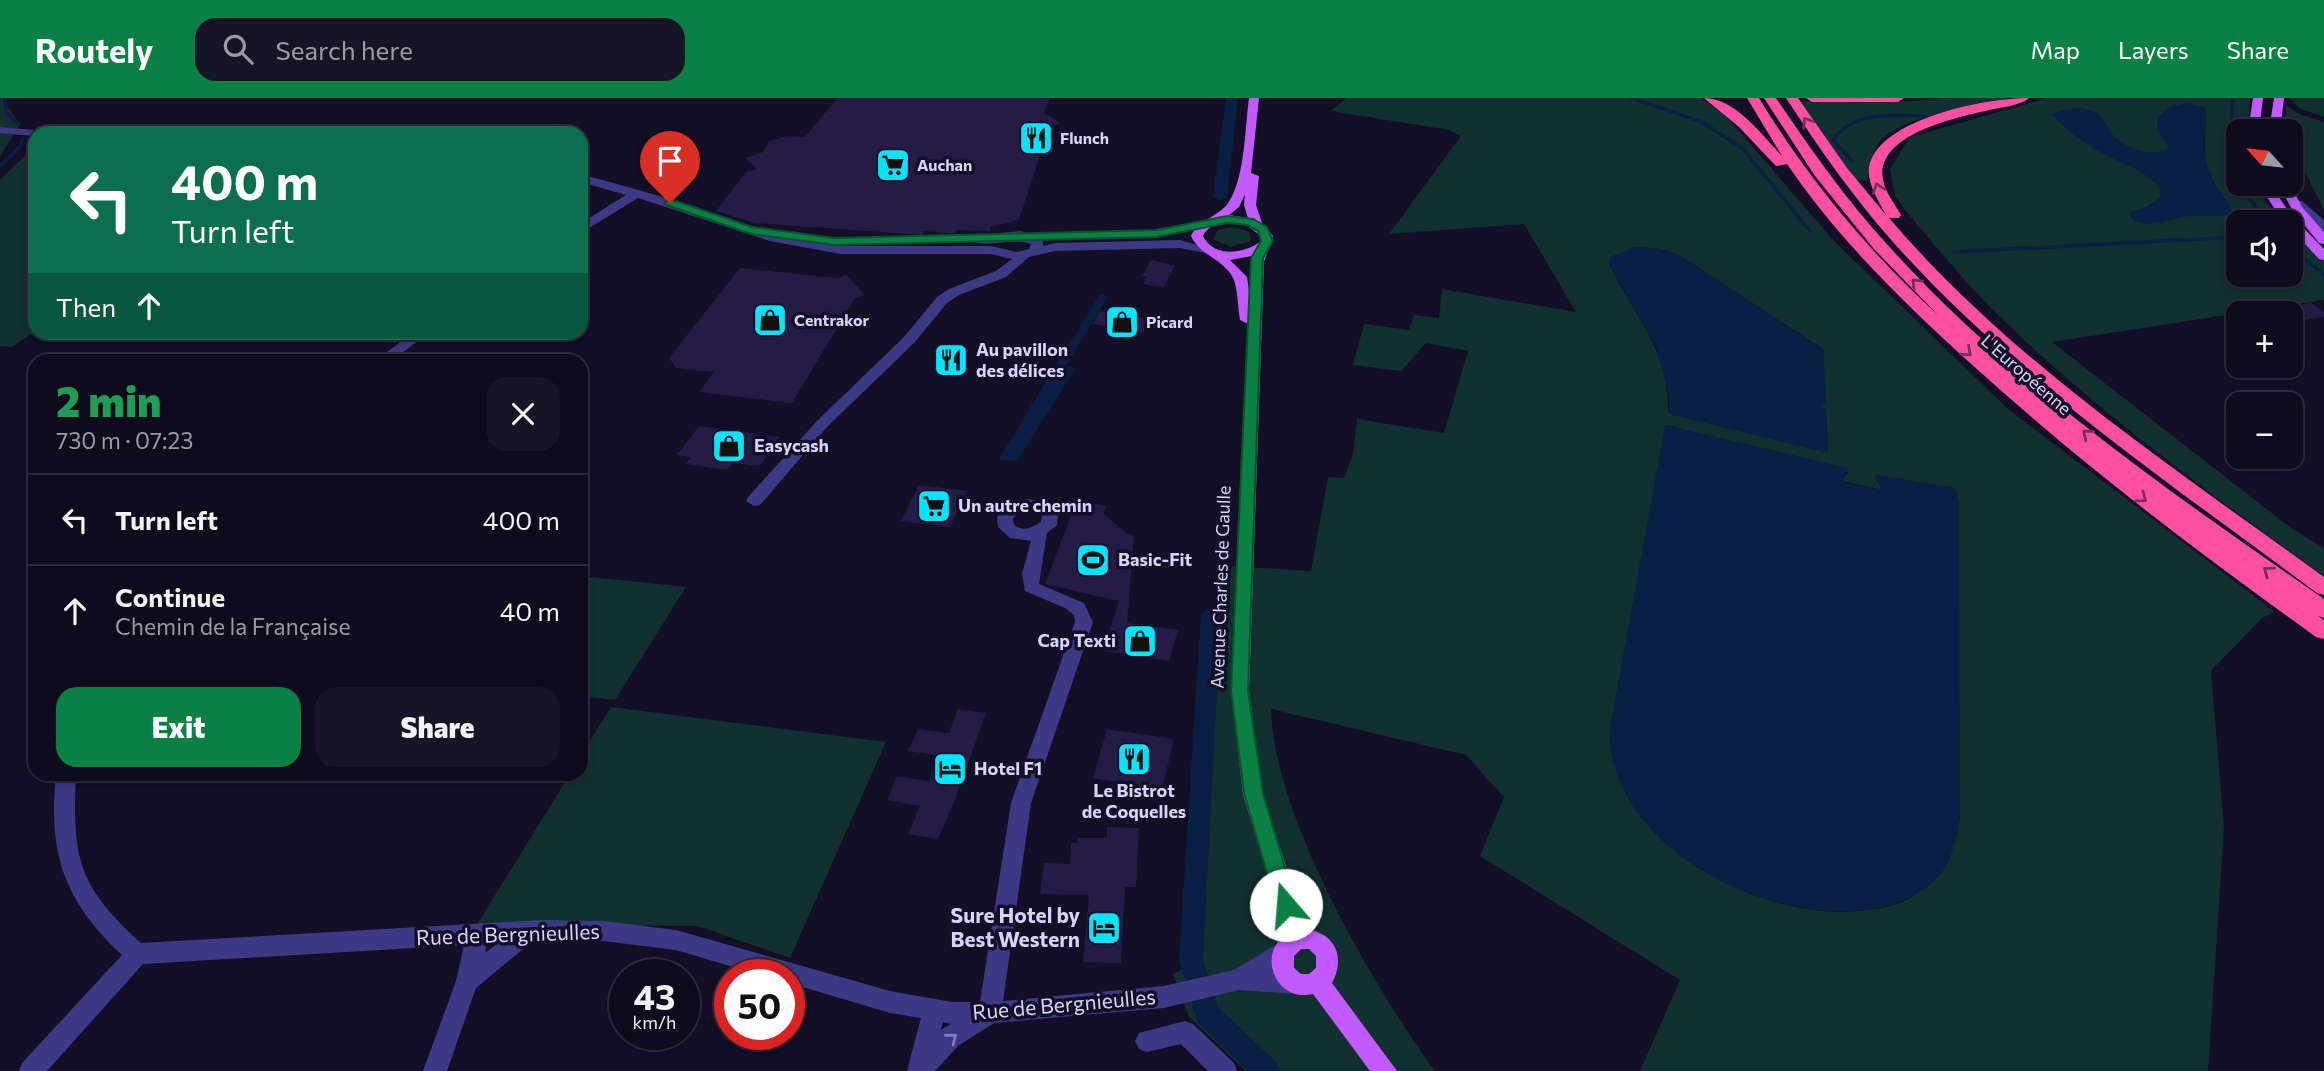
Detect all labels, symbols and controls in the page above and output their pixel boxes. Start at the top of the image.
search box [195,18,685,81]
text: Routely [35,29,153,70]
icon: search [219,30,257,68]
text: Search here [275,34,413,65]
text: Map [2031,35,2080,64]
text: Layers [2118,35,2189,64]
text: Share [2227,35,2289,64]
one-way arrow [1802,117,1815,130]
restaurant icon: Flunch [1017,119,1055,157]
north arrow [2226,119,2303,196]
map controls [2226,119,2303,469]
place label: Flunch [1060,128,1109,147]
pin [640,131,700,203]
icon: arrive [651,142,689,180]
supermarket icon: Auchan [874,146,912,184]
text: 400 m [171,150,318,210]
icon: left [56,154,147,245]
place label: Auchan [917,155,972,174]
one-way arrow [1873,183,1887,195]
text: Turn left [171,210,295,250]
button: sound [2226,210,2303,287]
one-way arrow [1912,278,1925,291]
icon: ahead [130,287,168,325]
text: Then [56,291,116,322]
shop icon: Centrakor [751,301,789,339]
button: + [2226,301,2303,378]
shop icon: Picard [1103,303,1141,341]
place label: Centrakor [794,310,870,329]
place label: Picard [1146,312,1193,331]
street label: L'Européenne [1977,329,2076,419]
place label: Au pavillon des délices [976,338,1068,381]
restaurant icon: Au pavillon des délices [932,341,970,379]
one-way arrow [1959,344,1972,356]
text: 2 min [56,374,162,426]
button: close [486,377,560,451]
button: − [2226,392,2303,469]
text: 730 m · 07:23 [56,426,193,454]
shop icon: Easycash [710,427,748,465]
one-way arrow [2082,429,2094,442]
place label: Easycash [754,434,829,456]
street label: Avenue Charles de Gaulle [1205,485,1235,689]
supermarket icon: Un autre chemin [915,487,953,525]
one-way arrow [2134,489,2147,502]
place label: Un autre chemin [958,494,1092,516]
icon: left [56,501,94,539]
text: Turn left [115,504,218,535]
text: 400 m [483,504,560,535]
sports icon: Basic-Fit [1074,541,1112,579]
place label: Basic-Fit [1118,548,1193,570]
one-way arrow [2263,567,2276,579]
text: Continue [115,581,225,612]
icon: ahead [56,592,94,630]
text: 40 m [500,595,560,626]
text: Chemin de la Française [115,612,351,640]
shop icon: Cap Texti [1121,622,1159,660]
place label: Cap Texti [1038,629,1116,651]
button: Exit [56,687,301,767]
button: Share [315,687,560,767]
restaurant icon: Le Bistrot de Coquelles [1115,740,1153,778]
hotel icon: Hotel F1 [931,750,969,788]
place label: Hotel F1 [974,757,1042,779]
place label: Le Bistrot de Coquelles [1082,779,1186,822]
position arrow [1249,868,1323,942]
place label: Sure Hotel by Best Western [951,902,1080,951]
hotel icon: Sure Hotel by Best Western [1085,909,1123,947]
street label: Rue de Bergnieulles [416,918,600,949]
speed limit sign: 50 [714,959,805,1050]
text: 43 [634,974,675,1017]
street label: Rue de Bergnieulles [971,983,1157,1024]
text: km/h [633,1011,676,1033]
one-way arrow [943,1034,956,1046]

